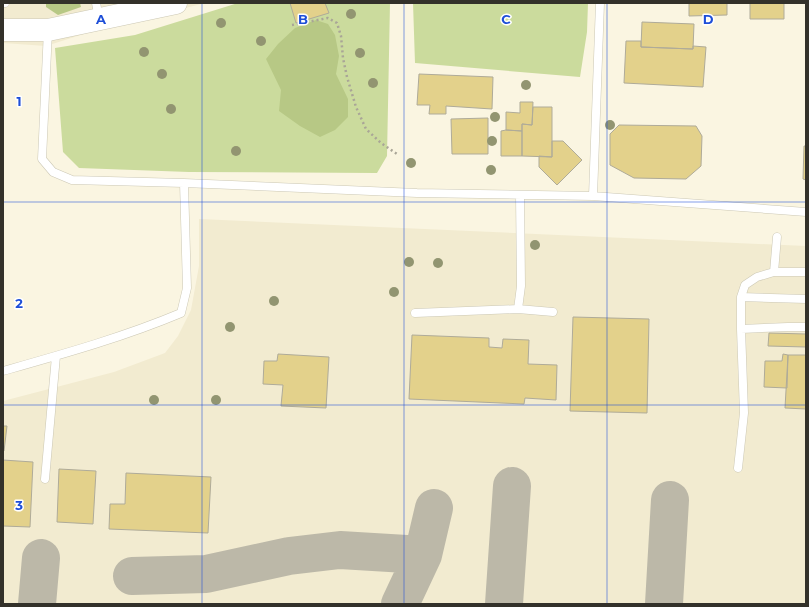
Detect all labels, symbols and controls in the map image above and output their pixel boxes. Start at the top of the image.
text: A [95,11,107,27]
text: B [298,11,308,27]
text: C [501,11,511,27]
text: D [703,11,714,27]
text: 1 [16,93,22,109]
text: 2 [15,295,23,311]
text: 3 [14,497,23,513]

